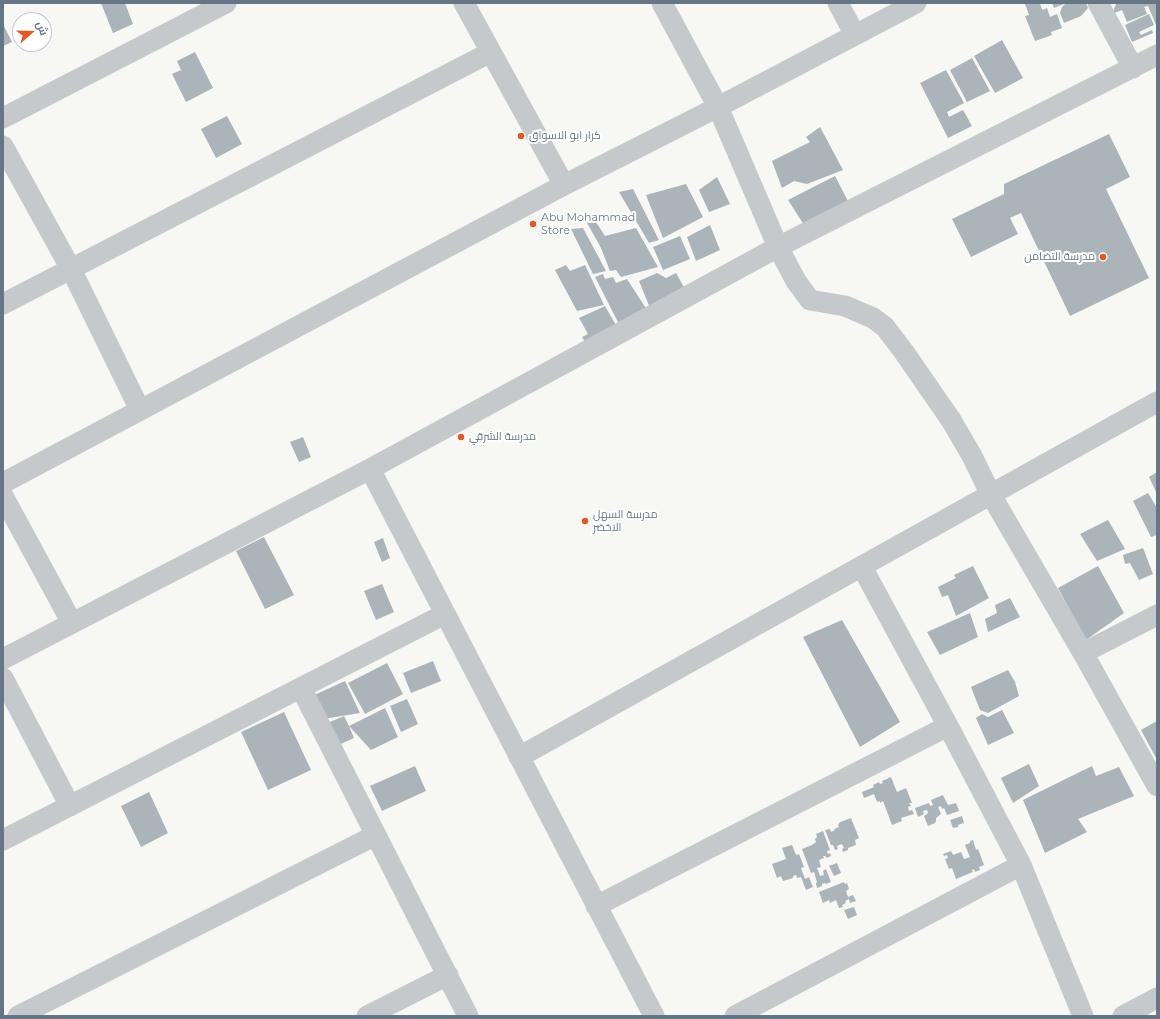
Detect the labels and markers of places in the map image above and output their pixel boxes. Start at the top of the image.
place label: كرار ابو الاسواق [529,129,601,143]
marker: كرار ابو الاسواق [516,131,526,141]
place label: Abu Mohammad Store [541,211,635,237]
marker: Abu Mohammad Store [528,219,538,229]
place label: مدرسة التضامن [1024,250,1095,264]
marker: مدرسة التضامن [1098,252,1108,262]
place label: مدرسة الشرقي [469,430,536,444]
marker: مدرسة الشرقي [456,432,466,442]
place label: مدرسة السهل الاخضر [593,508,658,534]
marker: مدرسة السهل الاخضر [580,516,590,526]

